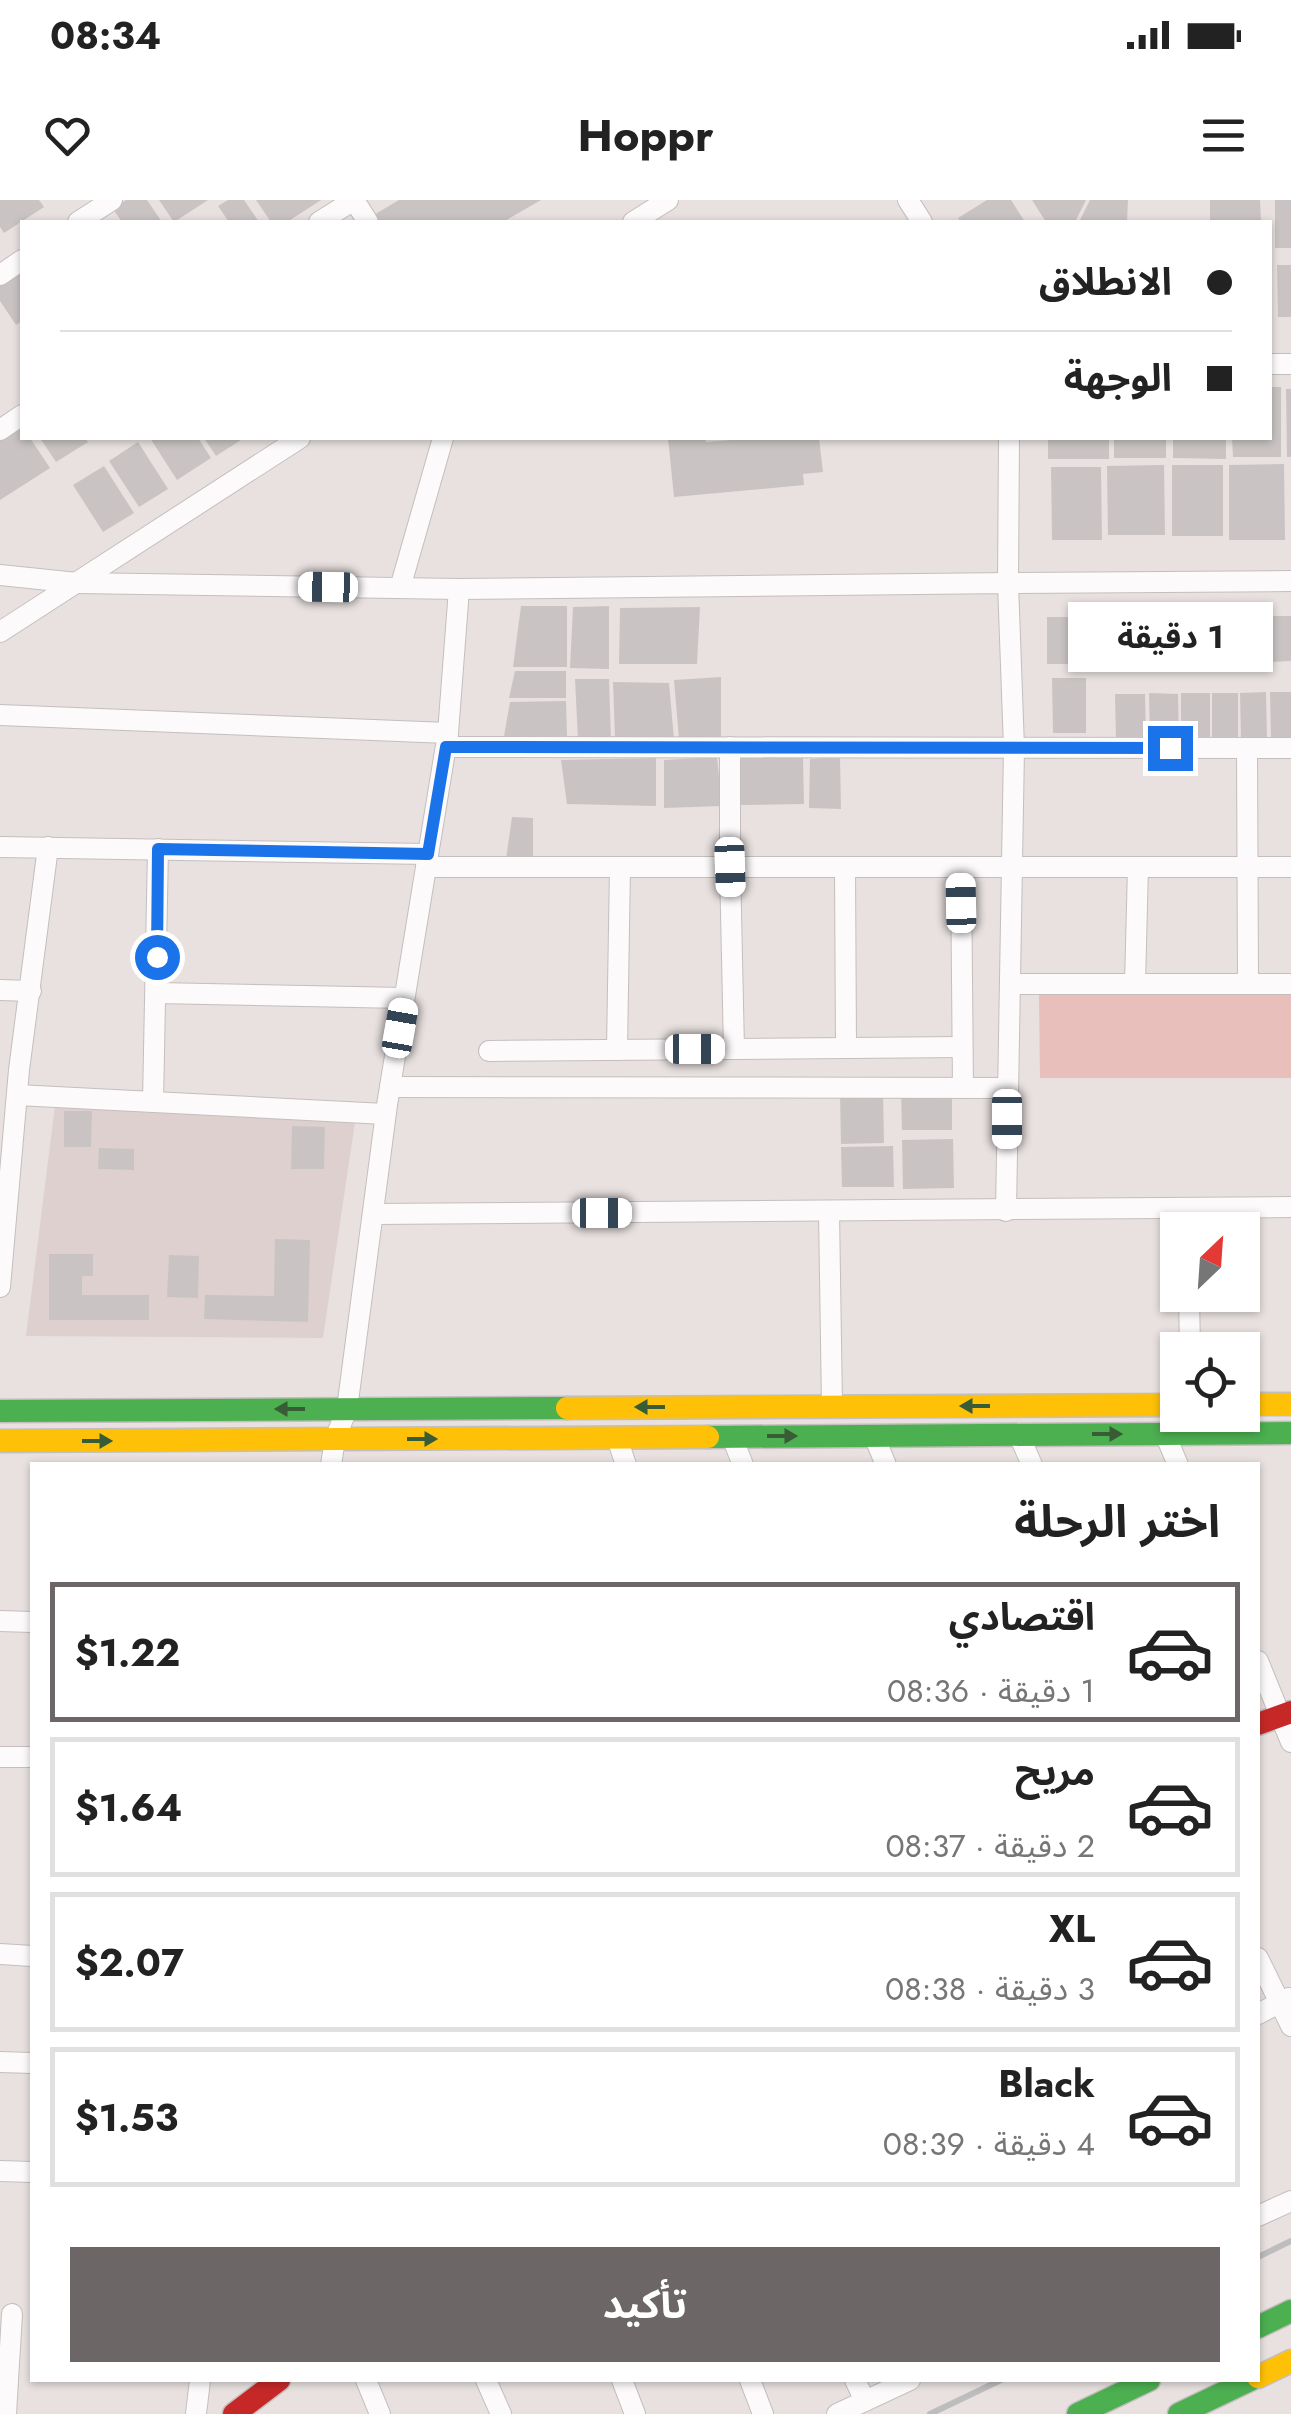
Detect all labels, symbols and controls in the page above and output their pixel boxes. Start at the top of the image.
text: 08:34 [50,8,161,63]
text: Hoppr [578,103,713,168]
icon: heart [40,108,95,163]
icon: menu [1196,108,1251,163]
text: الانطلاق [1039,254,1172,309]
text: الوجهة [1064,350,1172,405]
car [298,571,358,603]
callout: 1 دقيقة [1068,603,1272,673]
text: 1 دقيقة [1117,614,1224,660]
route end [1148,726,1193,771]
car [714,836,746,898]
car [945,873,977,933]
route start [135,935,180,980]
car [380,996,420,1060]
car [665,1034,725,1064]
car [992,1089,1022,1149]
car [572,1198,632,1228]
north arrow [1160,1212,1260,1312]
map controls [1160,1212,1260,1432]
button: locate [1160,1332,1260,1432]
one-way arrow [959,1398,991,1414]
one-way arrow [634,1399,666,1415]
one-way arrow [274,1401,306,1417]
one-way arrow [1092,1426,1124,1442]
one-way arrow [767,1428,799,1444]
one-way arrow [407,1431,439,1447]
one-way arrow [82,1433,114,1449]
text: اختر الرحلة [1014,1489,1220,1554]
text: اقتصادي [949,1589,1095,1644]
icon: car [1125,1607,1215,1697]
text: $1.22 [75,1625,180,1680]
text: 1 دقيقة · 08:36 [887,1668,1095,1714]
text: مريح [1015,1744,1095,1799]
icon: car [1125,1762,1215,1852]
text: $1.64 [75,1780,182,1835]
text: 2 دقيقة · 08:37 [885,1823,1095,1869]
text: XL [1049,1901,1095,1956]
icon: car [1125,1917,1215,2007]
text: $2.07 [75,1935,184,1990]
text: 3 دقيقة · 08:38 [885,1966,1095,2012]
text: Black [998,2056,1095,2111]
icon: car [1125,2072,1215,2162]
text: $1.53 [75,2090,178,2145]
text: 4 دقيقة · 08:39 [883,2121,1095,2167]
button: تأكيد [70,2247,1220,2362]

